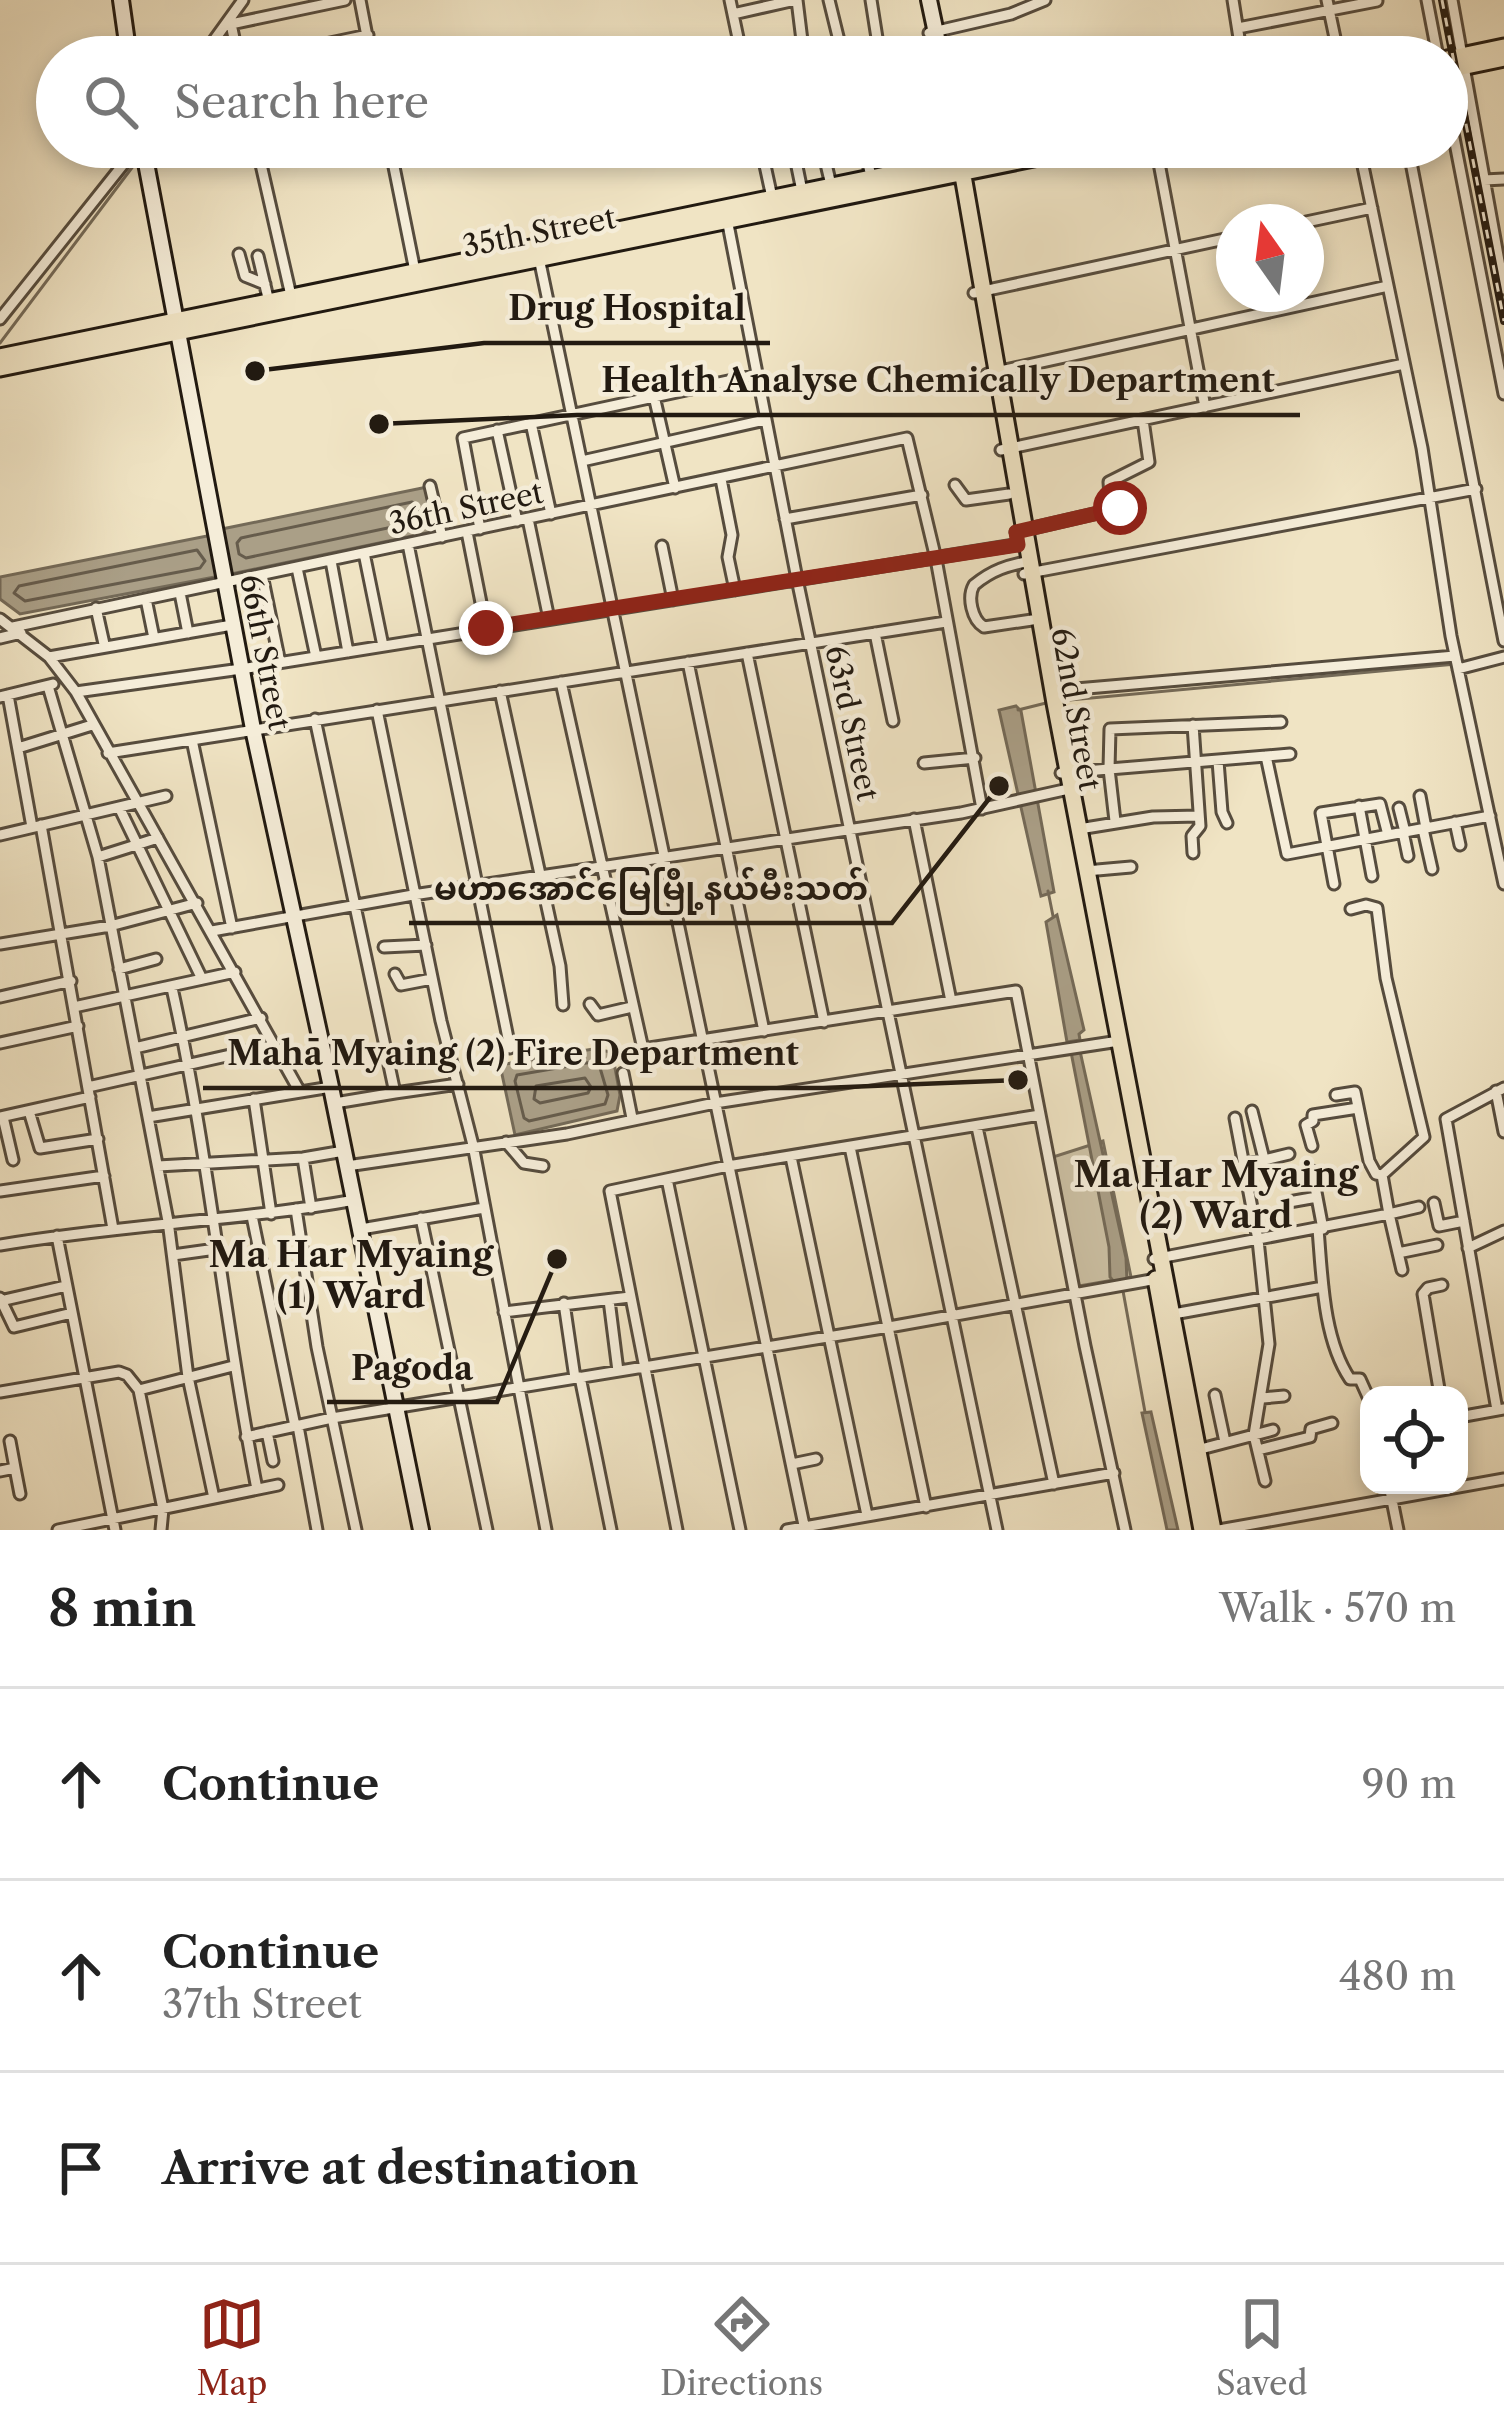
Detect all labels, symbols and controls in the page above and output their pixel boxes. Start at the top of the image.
search box [36,36,1468,168]
icon: search [78,69,144,135]
text: Search here [174,74,429,130]
street label: 35th Street [459,199,619,265]
north arrow [1216,204,1324,312]
callout: Drug Hospital [484,274,770,343]
text: Drug Hospital [508,288,746,329]
callout: Health Analyse Chemically Department [577,346,1300,415]
text: Health Analyse Chemically Department [601,360,1275,401]
street label: 36th Street [386,474,547,542]
route start [1093,481,1147,535]
street label: 66th Street [232,571,298,733]
route end [459,601,513,655]
street label: 62nd Street [1043,625,1109,794]
street label: 63rd Street [818,642,887,804]
callout: မဟာအောင်မြေမြို့နယ်မီးသတ် [409,854,892,923]
text: မဟာအောင်မြေမြို့နယ်မီးသတ် [434,866,868,915]
callout: Mahā Myaing (2) Fire Department [203,1019,823,1088]
text: Mahā Myaing (2) Fire Department [227,1033,800,1074]
district label: Ma Har Myaing (2) Ward [1073,1152,1360,1237]
district label: Ma Har Myaing (1) Ward [208,1232,495,1317]
callout: Pagoda [327,1333,497,1402]
text: Pagoda [351,1348,474,1389]
map controls [1360,1386,1468,1494]
button: locate [1360,1386,1468,1494]
text: 8 min [48,1577,196,1639]
text: Walk · 570 m [1219,1584,1456,1632]
icon: ahead [48,1751,114,1817]
text: Continue [162,1756,379,1812]
text: 90 m [1362,1760,1456,1808]
text: Continue [162,1924,379,1980]
icon: ahead [48,1943,114,2009]
text: 480 m [1339,1952,1456,2000]
text: 37th Street [162,1980,362,2028]
icon: arrive [48,2135,114,2201]
text: Arrive at destination [162,2140,639,2196]
tab: Map [196,2291,267,2404]
tab: Directions [660,2291,823,2404]
tab: Saved [1216,2291,1308,2404]

